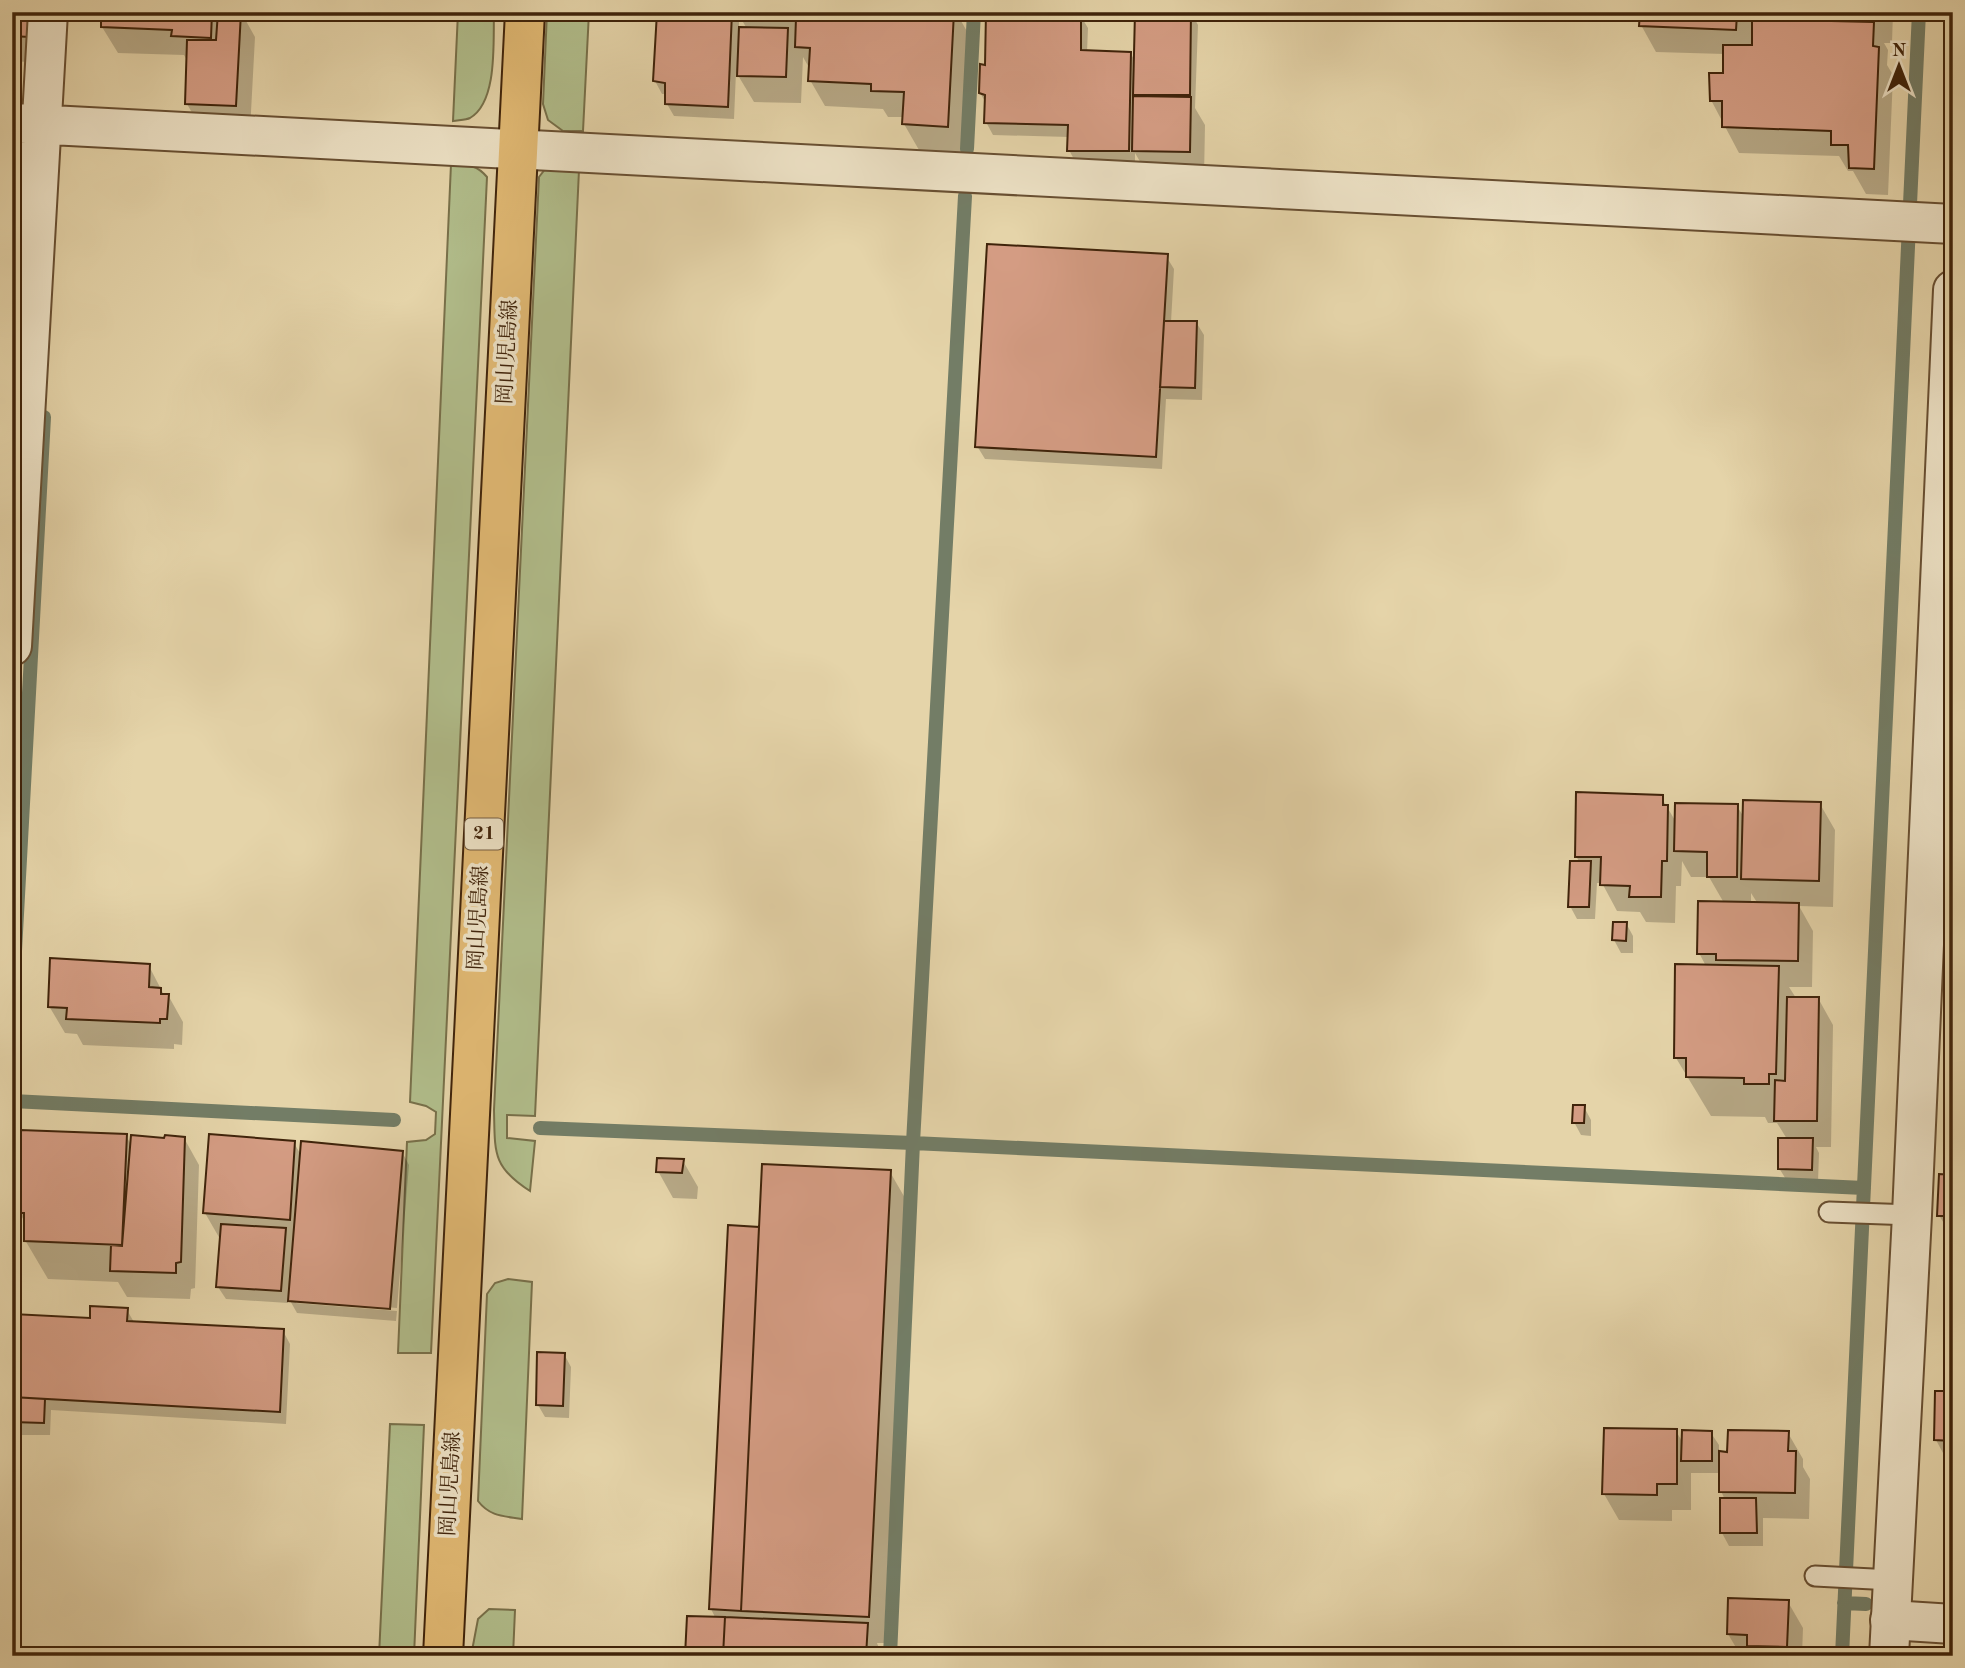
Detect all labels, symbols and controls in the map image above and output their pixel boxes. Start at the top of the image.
north arrow [1864,32,1934,102]
text: N [1892,42,1907,61]
street label: 岡山児島線 [493,299,521,405]
road number: 21 [465,818,503,849]
street label: 岡山児島線 [464,865,492,971]
street label: 岡山児島線 [436,1431,464,1537]

